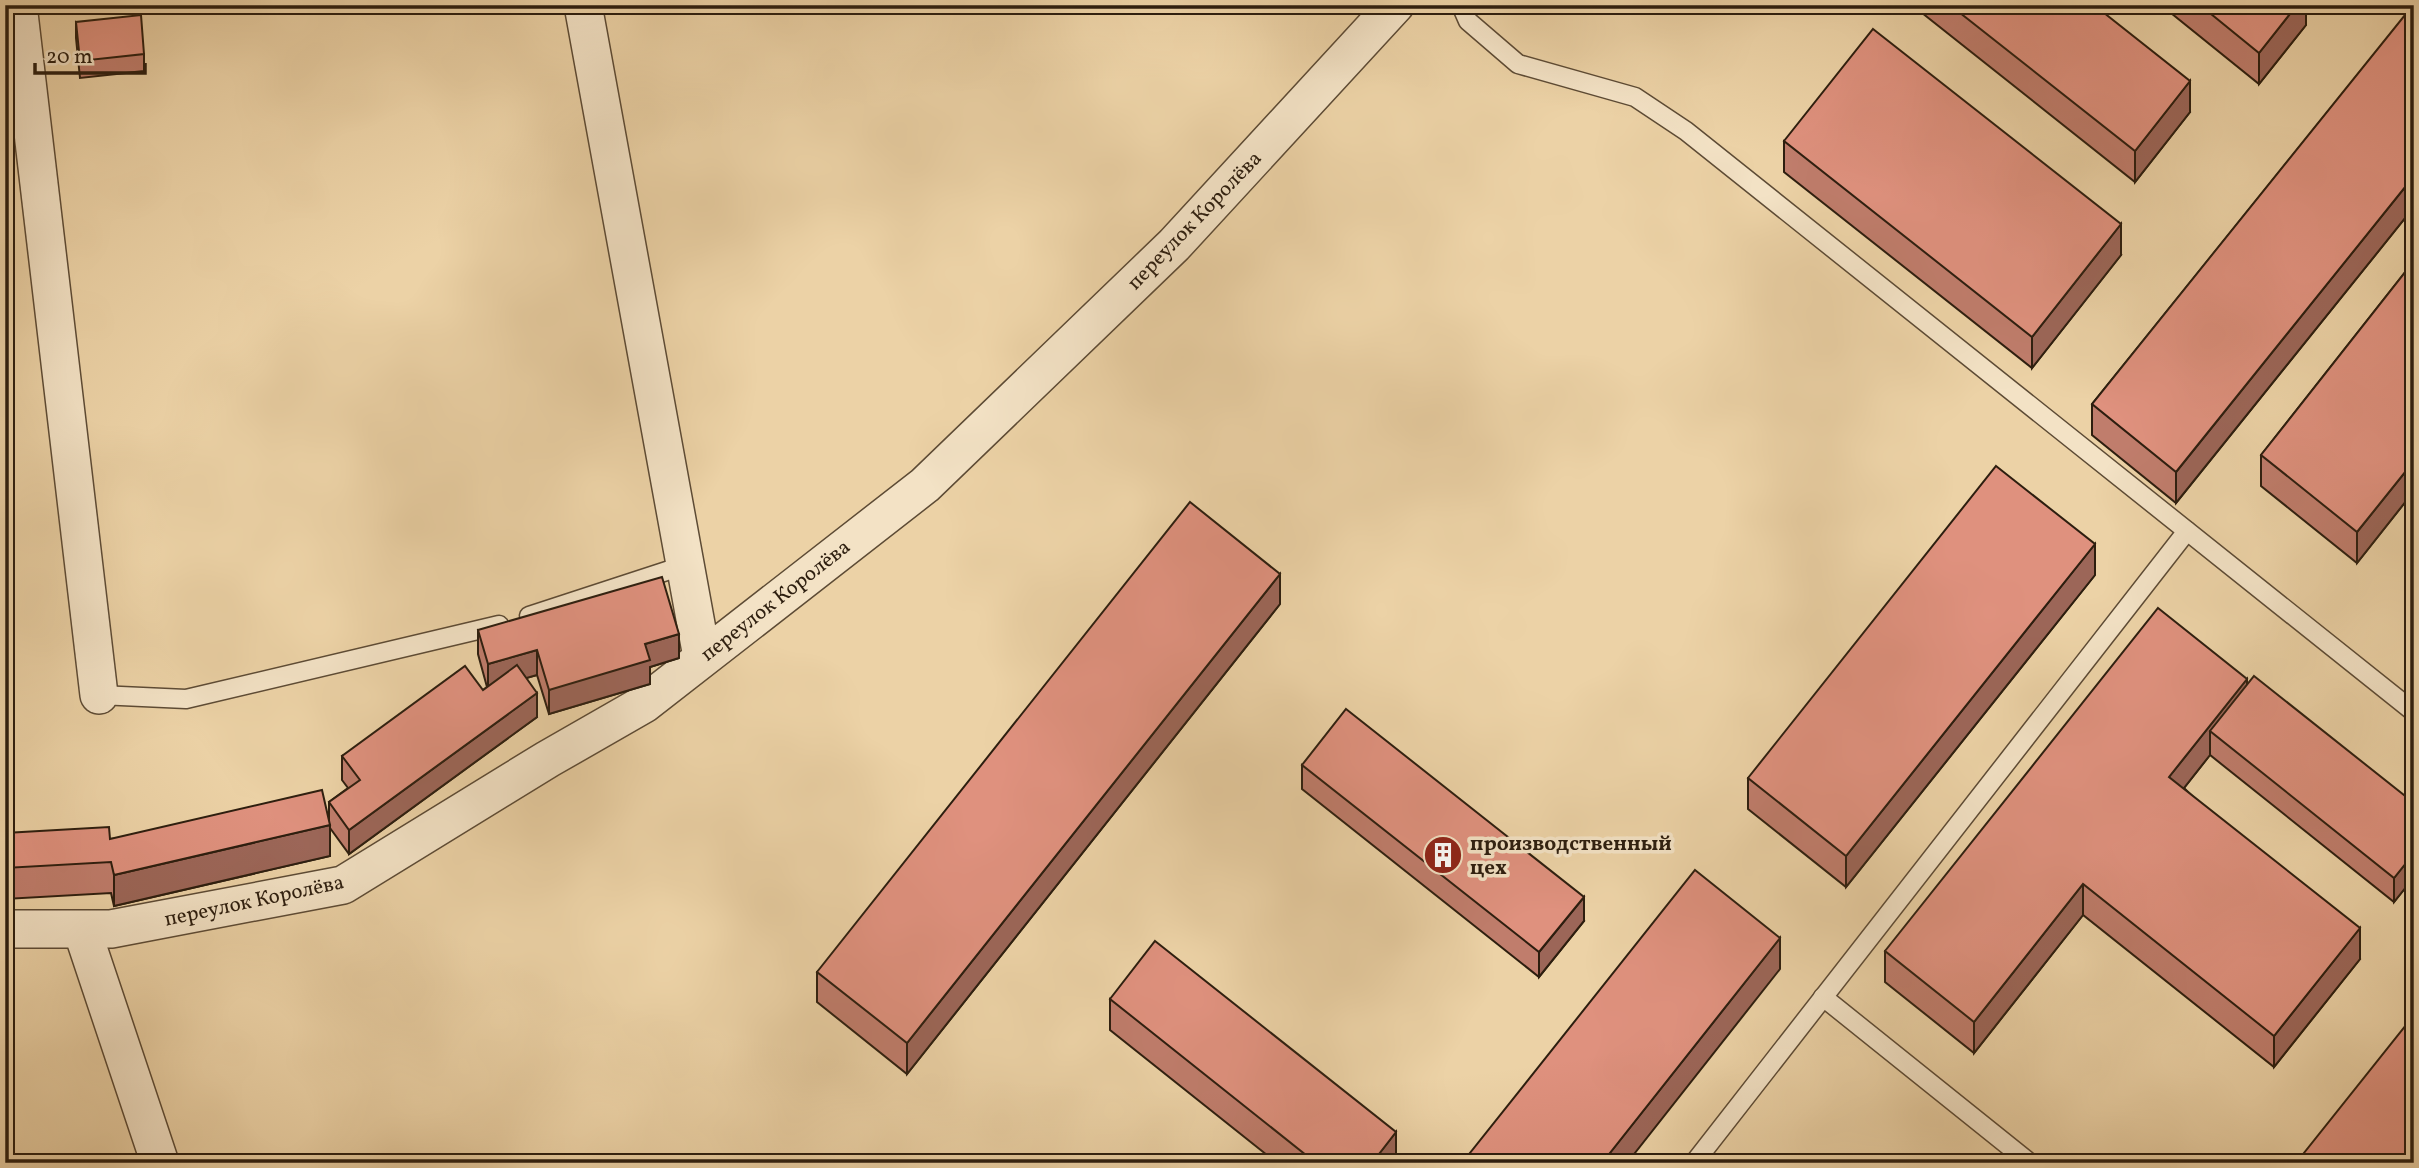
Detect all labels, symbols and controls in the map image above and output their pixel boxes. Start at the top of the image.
scale bar [35,32,145,76]
text: 20 m [46,43,92,72]
street label: переулок Королёва [1121,145,1269,297]
street label: переулок Королёва [695,533,857,669]
place label: производственный цех [1470,830,1672,883]
building icon: производственный цех [1422,834,1464,876]
street label: переулок Королёва [162,868,347,935]

